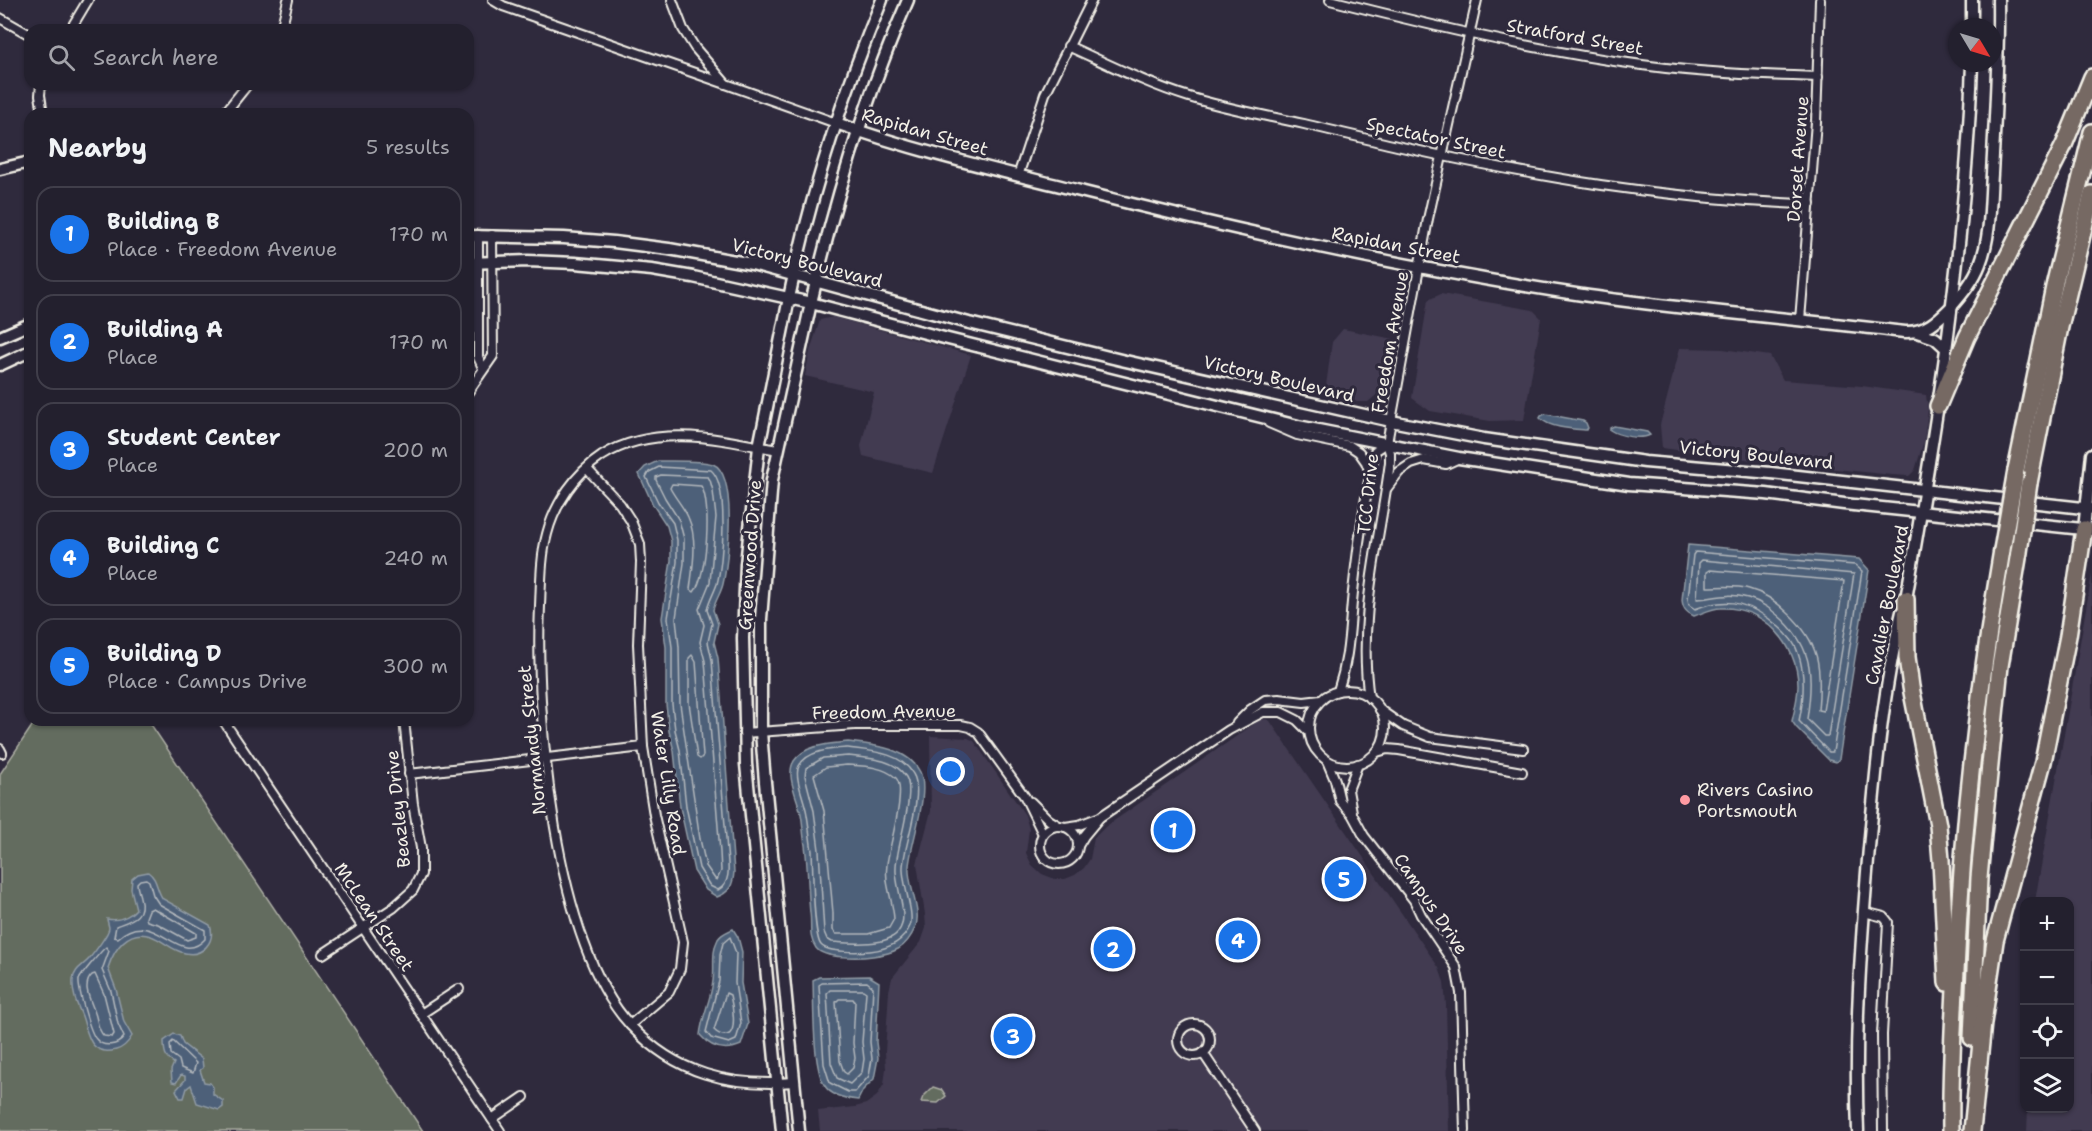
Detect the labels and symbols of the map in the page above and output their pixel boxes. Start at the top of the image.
street label: Stratford Street [1505,13,1645,61]
north arrow [1948,18,2002,72]
street label: Dorset Avenue [1782,95,1814,223]
street label: Rapidan Street [859,102,991,162]
street label: Spectator Street [1364,111,1508,165]
street label: Rapidan Street [1330,221,1463,269]
street label: Victory Boulevard [729,233,885,293]
street label: Freedom Avenue [1366,269,1414,415]
street label: Victory Boulevard [1201,350,1357,408]
street label: Victory Boulevard [1678,435,1834,475]
street label: TCC Drive [1352,452,1384,536]
street label: Greenwood Drive [733,479,767,631]
street label: Cavalier Boulevard [1860,523,1914,687]
street label: Normandy Street [512,664,552,816]
street label: Freedom Avenue [812,699,956,725]
street label: Water Lilly Road [645,709,691,857]
street label: Beazley Drive [380,749,416,869]
your location [936,757,965,786]
place label: Rivers Casino Portsmouth [1697,778,1813,823]
marker: Rivers Casino Portsmouth [1678,793,1692,807]
pin: 1 [1154,808,1192,852]
street label: Campus Drive [1388,849,1474,959]
pin: 5 [1324,856,1364,902]
street label: McLean Street [329,858,419,976]
pin: 4 [1218,918,1258,962]
pin: 2 [1094,926,1132,972]
pin: 3 [994,1014,1032,1058]

